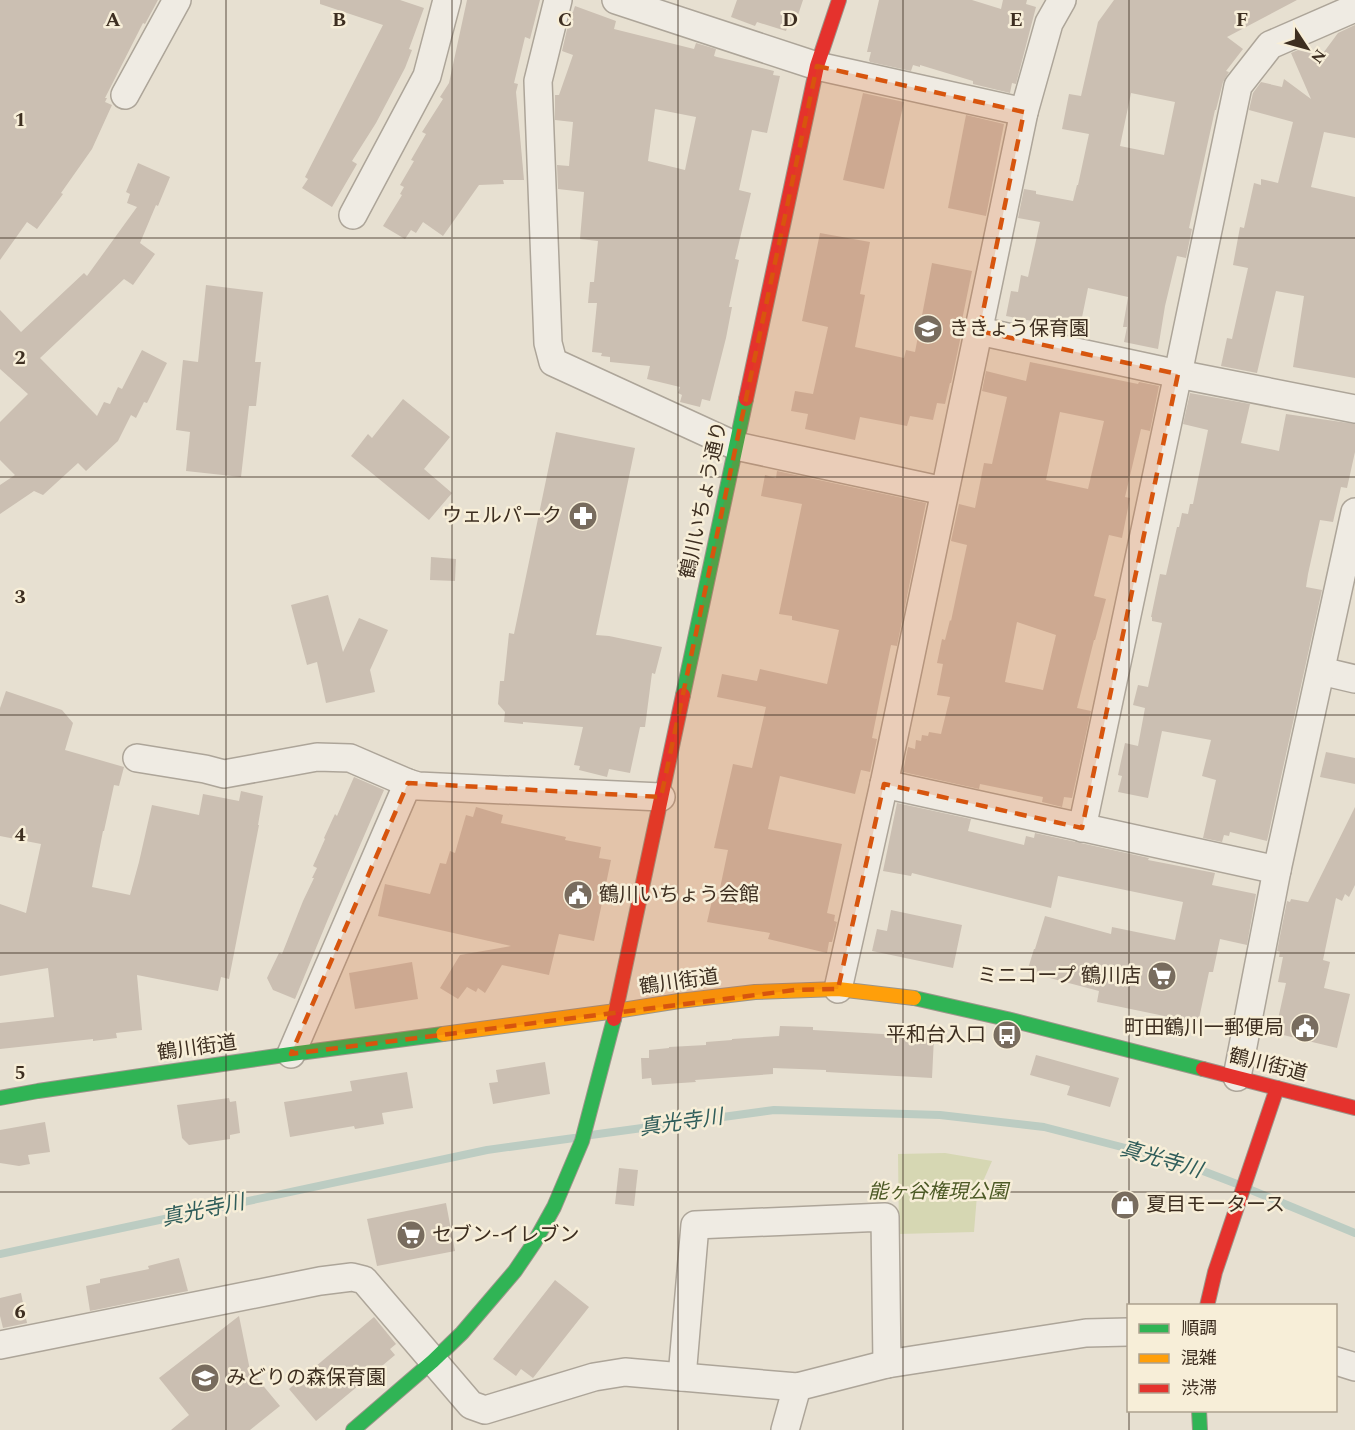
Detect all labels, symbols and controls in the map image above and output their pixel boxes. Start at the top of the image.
text: A [105,5,121,35]
text: B [332,5,346,35]
text: C [558,5,572,35]
text: D [782,5,798,35]
text: E [1009,5,1023,35]
text: F [1236,5,1248,35]
north arrow [1277,18,1337,78]
text: N [1305,44,1332,69]
text: 1 [14,105,26,135]
school or university icon: ききょう保育園 [912,313,944,345]
place label: ききょう保育園 [949,314,1089,344]
text: 2 [14,343,26,373]
street label: 鶴川いちょう通り [673,419,735,581]
pharmacy icon: ウェルパーク [567,500,599,532]
place label: ウェルパーク [442,501,562,531]
text: 3 [14,582,26,612]
text: 4 [14,820,26,850]
public building icon: 鶴川いちょう会館 [562,879,594,911]
place label: 鶴川いちょう会館 [599,880,759,910]
supermarket icon: ミニコープ 鶴川店 [1146,960,1178,992]
place label: ミニコープ 鶴川店 [977,961,1141,991]
street label: 鶴川街道 [637,962,721,1002]
public building icon: 町田鶴川一郵便局 [1289,1012,1321,1044]
place label: 町田鶴川一郵便局 [1124,1013,1284,1043]
bus stop icon: 平和台入口 [991,1019,1023,1051]
place label: 平和台入口 [886,1020,986,1050]
street label: 鶴川街道 [155,1028,239,1068]
street label: 鶴川街道 [1226,1041,1310,1089]
text: 5 [14,1058,26,1088]
water label: 真光寺川 [637,1101,727,1145]
water label: 真光寺川 [1116,1133,1208,1188]
park label: 能ヶ谷権現公園 [868,1177,1011,1207]
water label: 真光寺川 [159,1186,249,1235]
shop icon: 夏目モータース [1109,1189,1141,1221]
place label: 夏目モータース [1146,1190,1285,1220]
supermarket icon: セブン-イレブン [395,1219,427,1251]
place label: セブン-イレブン [432,1220,580,1250]
text: 6 [14,1297,26,1327]
legend [1127,1304,1337,1412]
text: 順調 [1181,1315,1217,1342]
text: 混雑 [1181,1345,1217,1372]
school or university icon: みどりの森保育園 [189,1362,221,1394]
place label: みどりの森保育園 [226,1363,386,1393]
text: 渋滞 [1181,1375,1217,1402]

